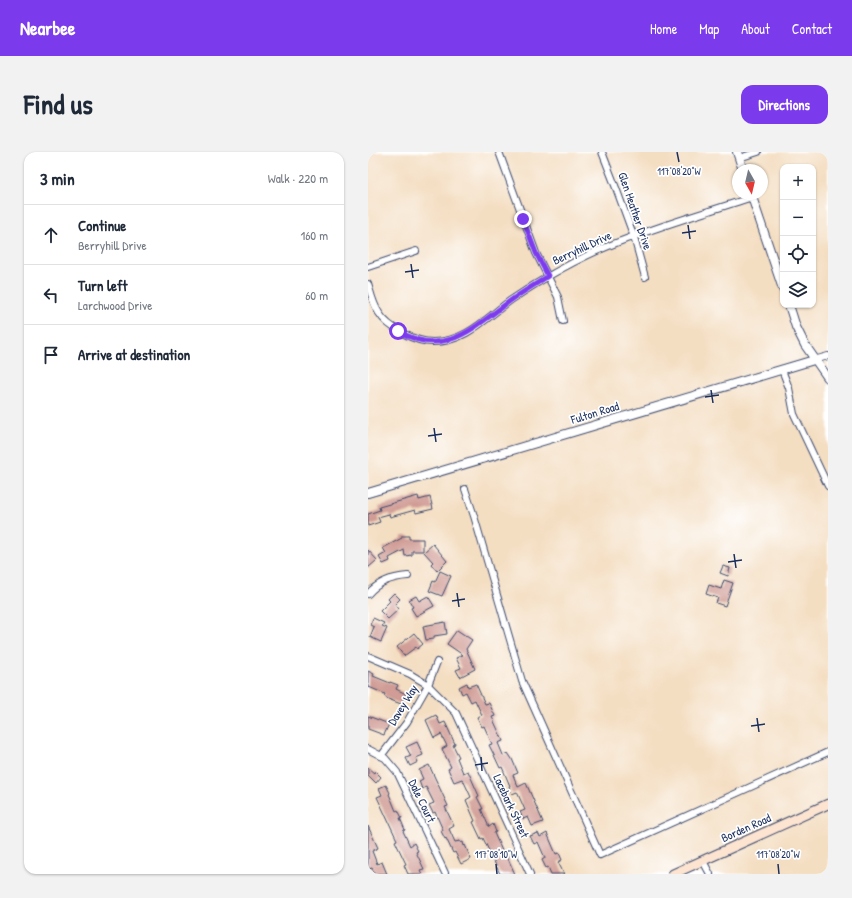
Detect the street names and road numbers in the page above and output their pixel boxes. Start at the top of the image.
street label: Glen Heather Drive [614,170,657,252]
street label: Berryhill Drive [549,226,614,269]
street label: Fulton Road [568,397,621,428]
street label: Davey Way [383,681,422,728]
street label: Lacebark Street [489,771,534,841]
street label: Dale Court [405,776,441,826]
street label: Borden Road [718,809,774,846]

